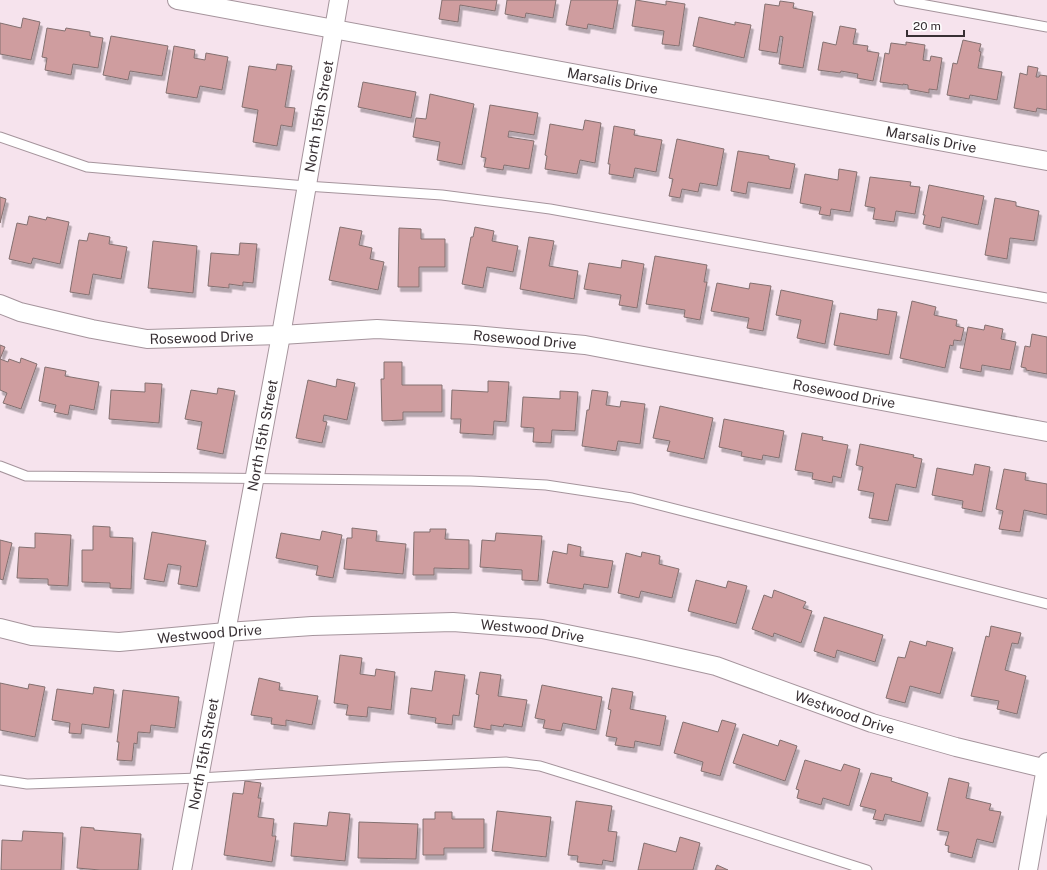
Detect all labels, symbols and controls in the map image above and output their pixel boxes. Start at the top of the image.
scale bar [907,12,964,38]
text: 20 m [913,19,941,33]
street label: North 15th Street [301,59,336,173]
street label: Marsalis Drive [566,64,659,97]
street label: Marsalis Drive [884,123,978,156]
street label: Rosewood Drive [472,327,578,352]
street label: Rosewood Drive [149,328,254,347]
street label: Rosewood Drive [792,376,897,411]
street label: North 15th Street [244,378,281,492]
street label: Westwood Drive [480,616,586,645]
street label: Westwood Drive [156,622,262,646]
street label: Westwood Drive [793,687,897,737]
street label: North 15th Street [185,697,222,811]

